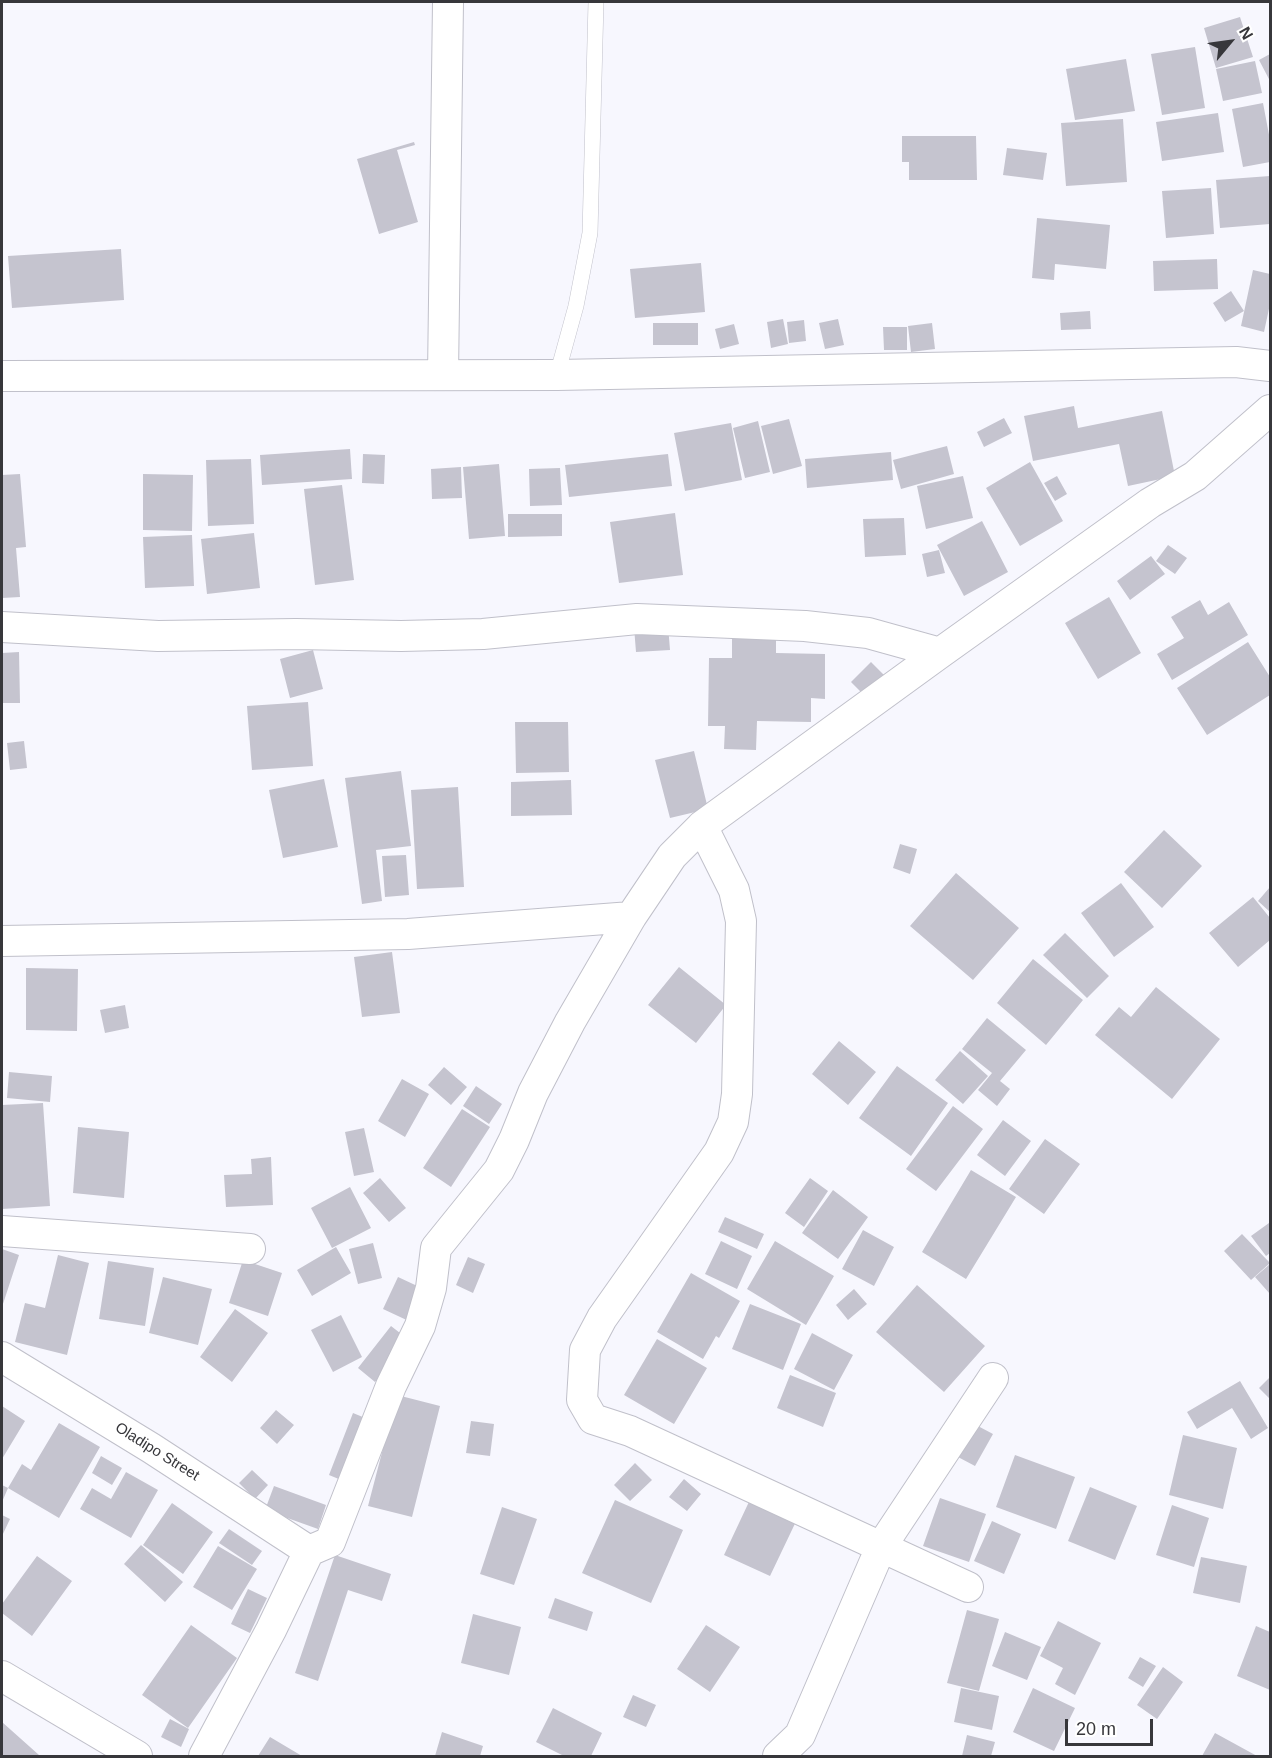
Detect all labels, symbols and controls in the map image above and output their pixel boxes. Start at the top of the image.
north arrow [1200,12,1260,72]
text: N [1236,24,1256,42]
street label: Oladipo Street [112,1419,202,1485]
scale bar [1068,1707,1156,1745]
text: 20 m [1076,1719,1116,1739]

